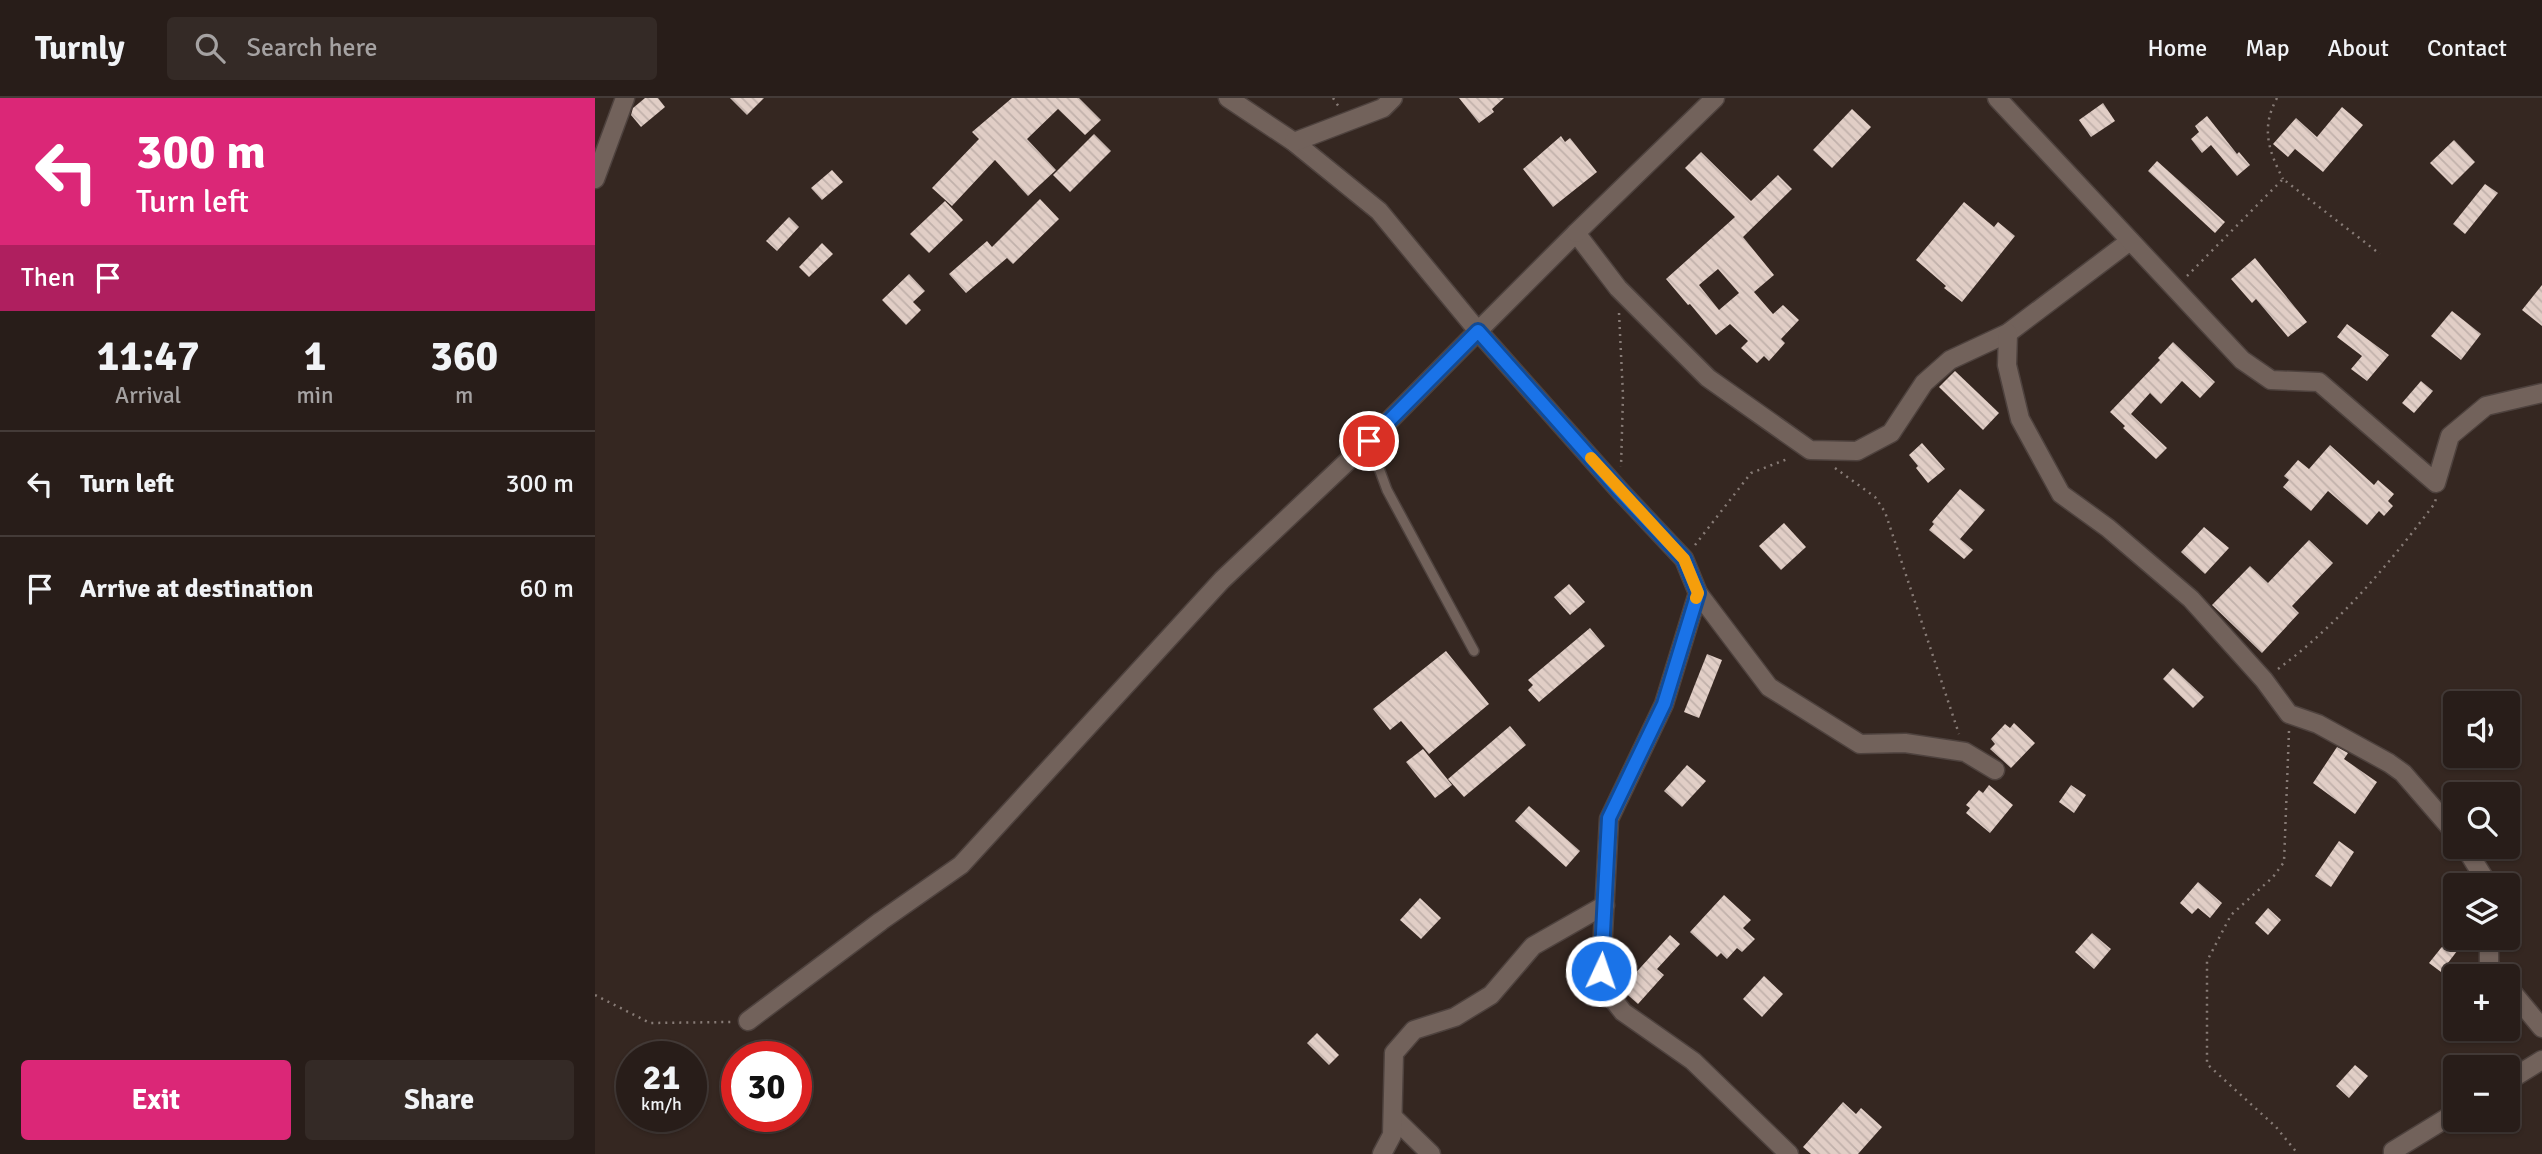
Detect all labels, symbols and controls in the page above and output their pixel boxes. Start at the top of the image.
search box [167,17,657,80]
text: Turnly [35,28,125,69]
icon: search [191,29,229,67]
text: Search here [247,32,378,64]
text: Home [2147,33,2207,63]
text: Map [2245,33,2290,63]
text: About [2328,33,2389,63]
text: Contact [2427,33,2507,63]
text: 300 m [136,122,266,182]
icon: left [21,126,112,217]
text: Turn left [136,182,249,221]
icon: arrive [89,259,127,297]
text: Then [21,262,75,294]
text: 11:47 [97,331,200,382]
text: 1 [304,331,326,382]
text: 360 [430,331,498,382]
text: Arrival [115,381,181,410]
text: min [296,381,334,410]
text: m [455,381,473,410]
pin [1339,411,1399,471]
icon: arrive [1350,422,1388,460]
icon: left [21,465,59,503]
text: Turn left [80,468,174,500]
text: 300 m [505,468,574,500]
icon: arrive [21,570,59,608]
text: Arrive at destination [80,573,313,605]
text: 60 m [519,573,574,605]
map controls [2443,691,2520,1132]
button: sound [2443,691,2520,768]
button: search [2443,782,2520,859]
button: layers [2443,873,2520,950]
position arrow [1564,934,1638,1008]
button: + [2443,964,2520,1041]
speed limit sign: 30 [721,1041,812,1132]
button: − [2443,1055,2520,1132]
text: 21 [643,1056,680,1099]
button: Exit [21,1060,291,1140]
button: Share [305,1060,574,1140]
text: km/h [641,1093,682,1115]

